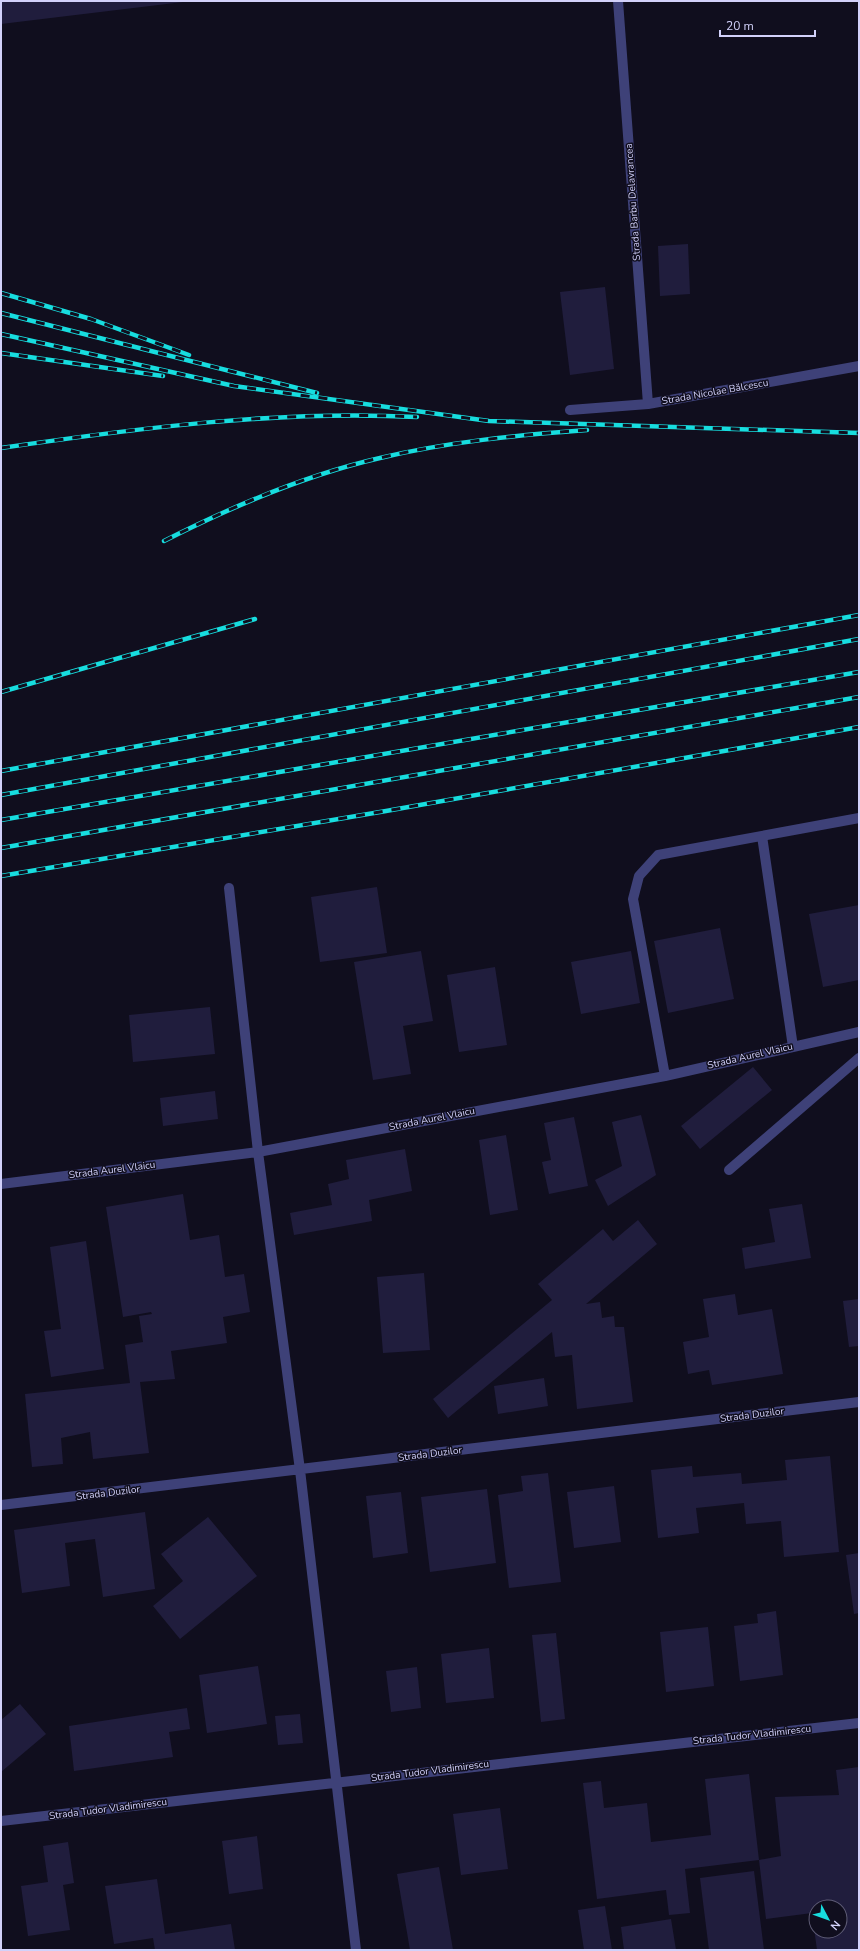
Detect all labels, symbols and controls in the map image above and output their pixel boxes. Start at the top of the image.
scale bar [720,12,815,38]
text: 20 m [726,18,754,34]
street label: Strada Barbu Delavrancea [622,143,644,261]
street label: Strada Nicolae Bălcescu [661,376,769,408]
street label: Strada Aurel Vlaicu [706,1039,794,1073]
street label: Strada Aurel Vlaicu [388,1104,476,1134]
street label: Strada Aurel Vlaicu [68,1158,156,1182]
street label: Strada Duzilor [719,1404,785,1426]
street label: Strada Duzilor [397,1443,463,1465]
street label: Strada Duzilor [75,1482,141,1504]
street label: Strada Tudor Vladimirescu [692,1722,812,1748]
street label: Strada Tudor Vladimirescu [370,1757,490,1785]
street label: Strada Tudor Vladimirescu [48,1795,168,1823]
north arrow [808,1899,848,1939]
text: N [827,1917,844,1933]

